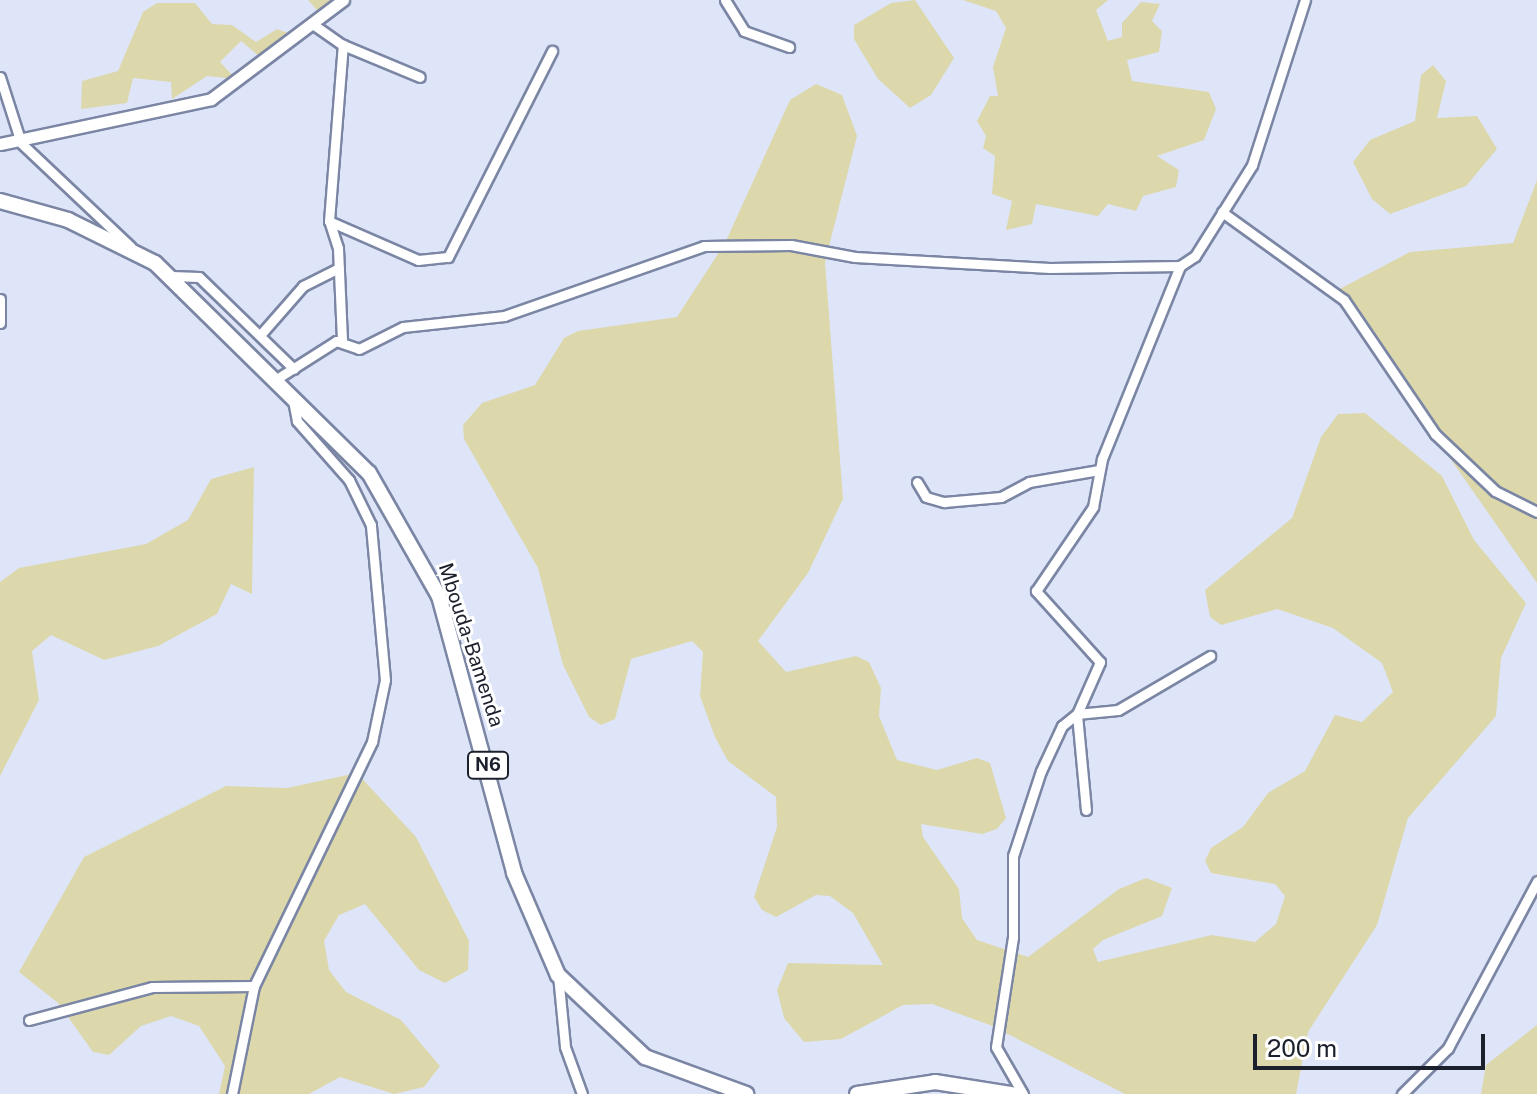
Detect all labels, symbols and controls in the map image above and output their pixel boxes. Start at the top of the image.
street label: Mbouda-Bamenda [433,560,509,730]
road number: N6 [466,751,510,779]
scale bar [1257,1018,1489,1068]
text: 200 m [1267,1034,1337,1062]

